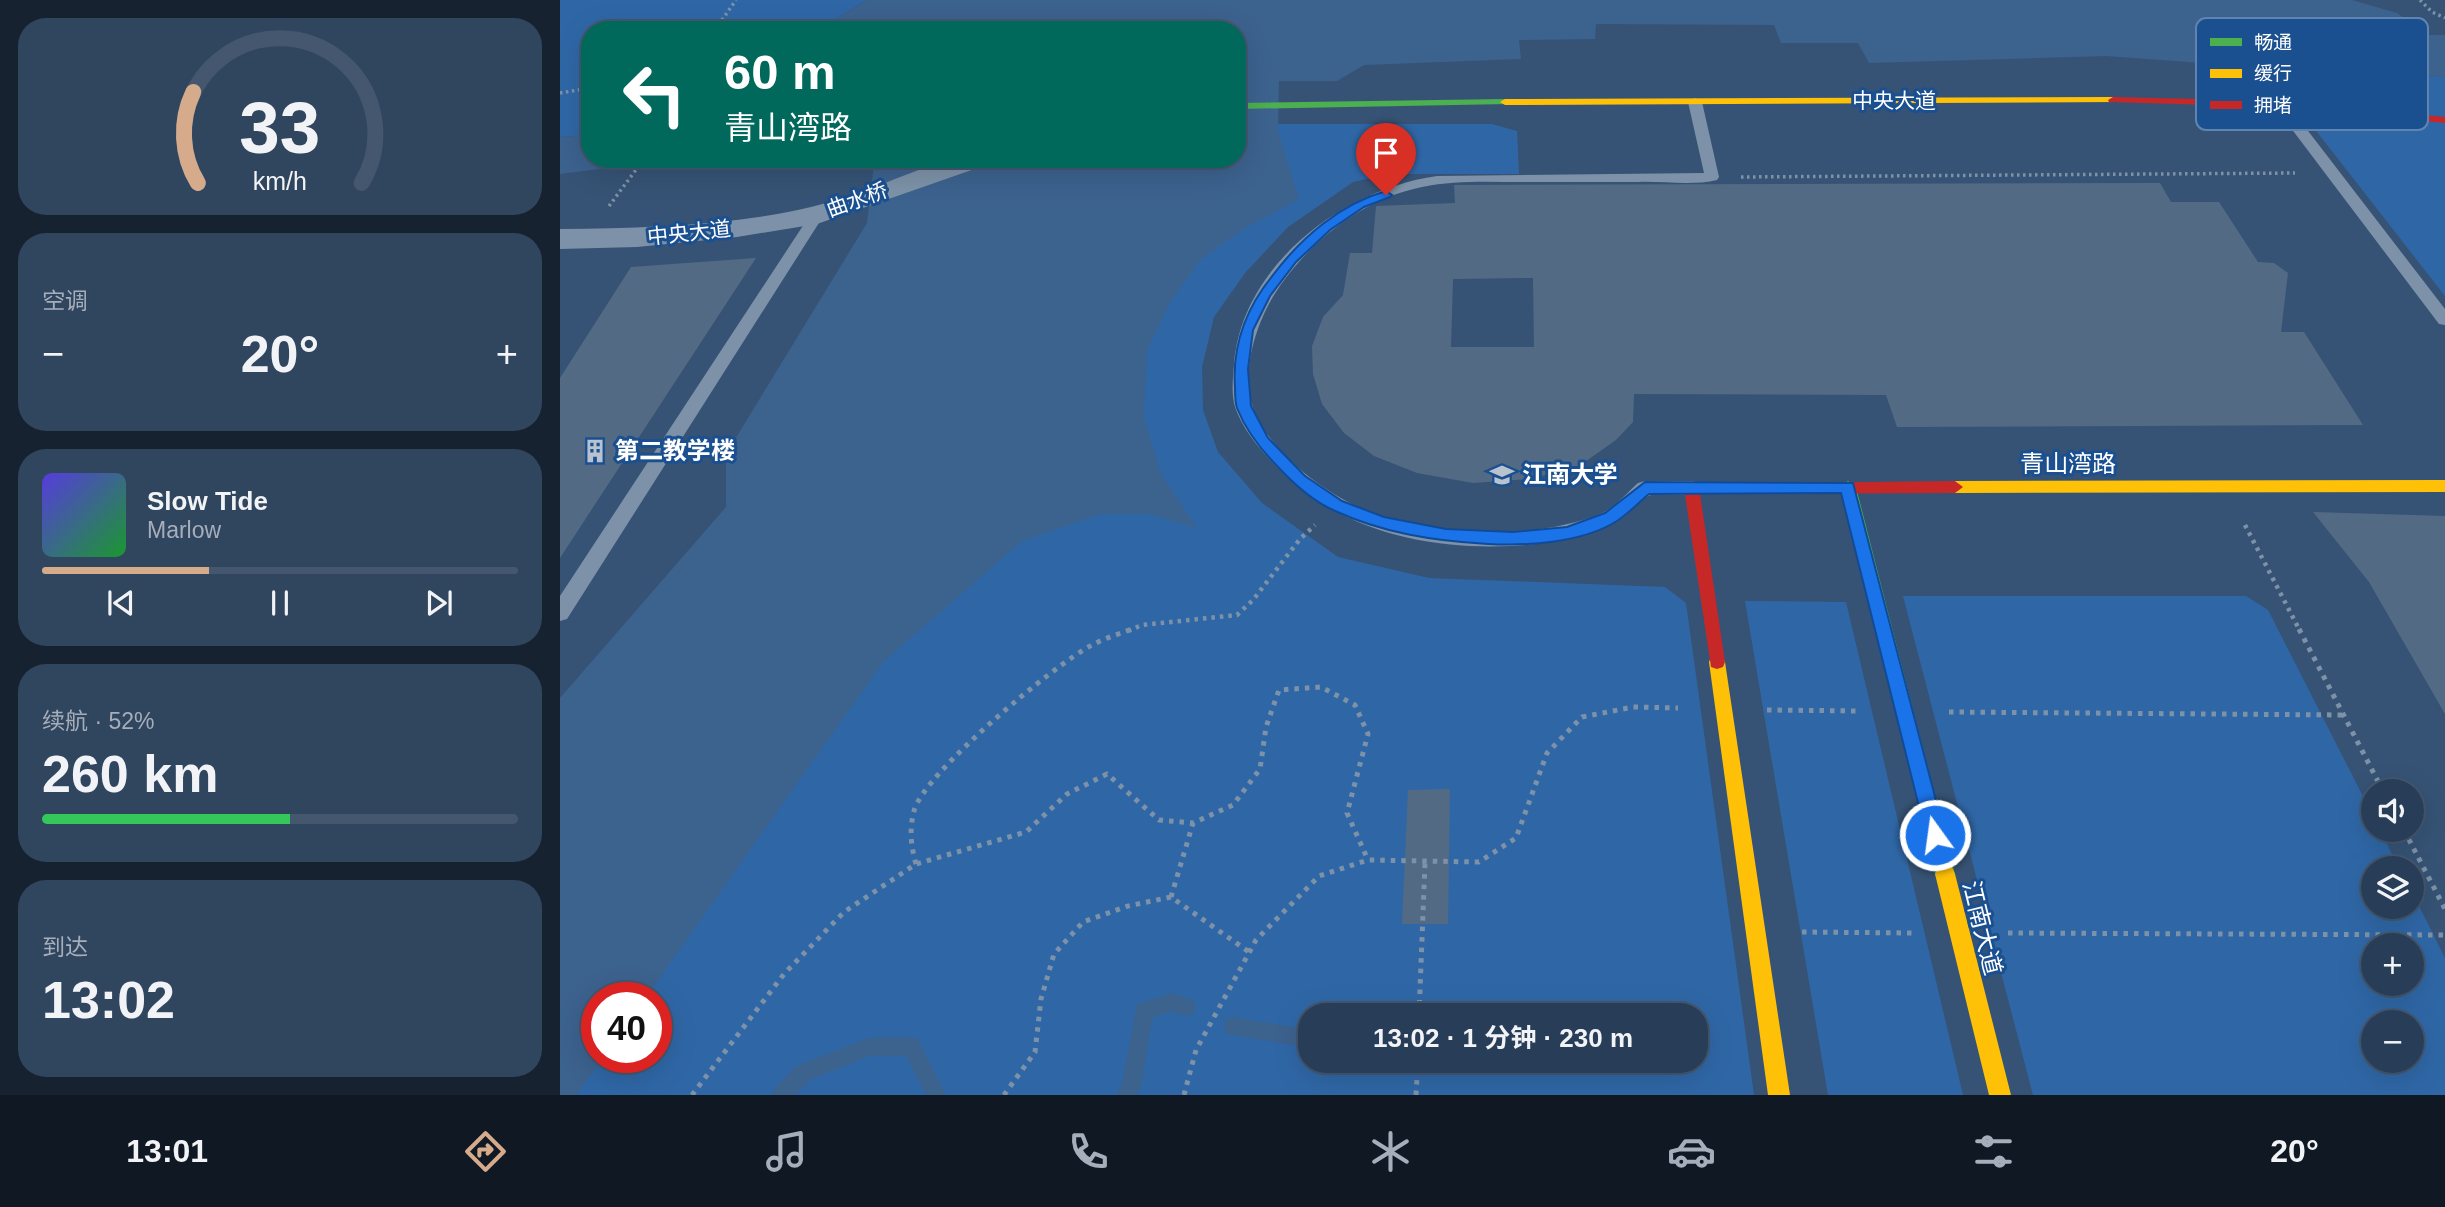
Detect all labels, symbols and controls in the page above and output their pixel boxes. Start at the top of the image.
legend [2196,18,2428,130]
text: 畅通 [2254,32,2292,53]
text: 60 m [724,45,836,99]
icon: left [609,49,700,140]
text: 缓行 [2254,63,2292,84]
text: 33 [240,87,320,168]
street label: 中央大道 [1852,89,1936,112]
text: 拥堵 [2254,95,2292,116]
text: 青山湾路 [724,110,852,146]
pin [1356,123,1416,195]
icon: arrive [1367,134,1405,172]
text: km/h [253,167,307,195]
street label: 曲水桥 [823,178,890,221]
street label: 中央大道 [646,217,732,248]
text: 空调 [42,288,88,314]
text: 20° [241,325,319,383]
text: − [42,333,64,375]
text: + [496,333,518,375]
building icon: 第二教学楼 [581,437,609,465]
place label: 第二教学楼 [615,437,735,464]
street label: 青山湾路 [2020,450,2116,477]
school or university icon: 江南大学 [1488,461,1516,489]
place label: 江南大学 [1522,461,1618,488]
text: Slow Tide [147,486,268,516]
text: Marlow [147,517,221,543]
icon: previous [102,584,140,622]
icon: pause [261,584,299,622]
icon: next [420,584,458,622]
text: 续航 · 52% [42,708,154,734]
text: 260 km [42,745,218,803]
map controls [2361,779,2424,1073]
button: sound [2361,779,2424,842]
position arrow [1898,798,1972,872]
button: layers [2361,856,2424,919]
street label: 江南大道 [1958,878,2007,978]
button: + [2361,933,2424,996]
text: 到达 [42,934,88,960]
text: 13:02 [42,971,175,1029]
speed limit sign: 40 [581,982,672,1073]
button: − [2361,1010,2424,1073]
text: 13:02 · 1 分钟 · 230 m [1373,1023,1633,1053]
icon: directions [461,1127,510,1176]
icon: music [762,1127,811,1176]
icon: phone [1064,1127,1113,1176]
icon: climate [1366,1127,1415,1176]
icon: car [1667,1127,1716,1176]
icon: filters [1969,1127,2018,1176]
text: 13:01 [126,1133,208,1169]
text: 20° [2270,1133,2319,1169]

